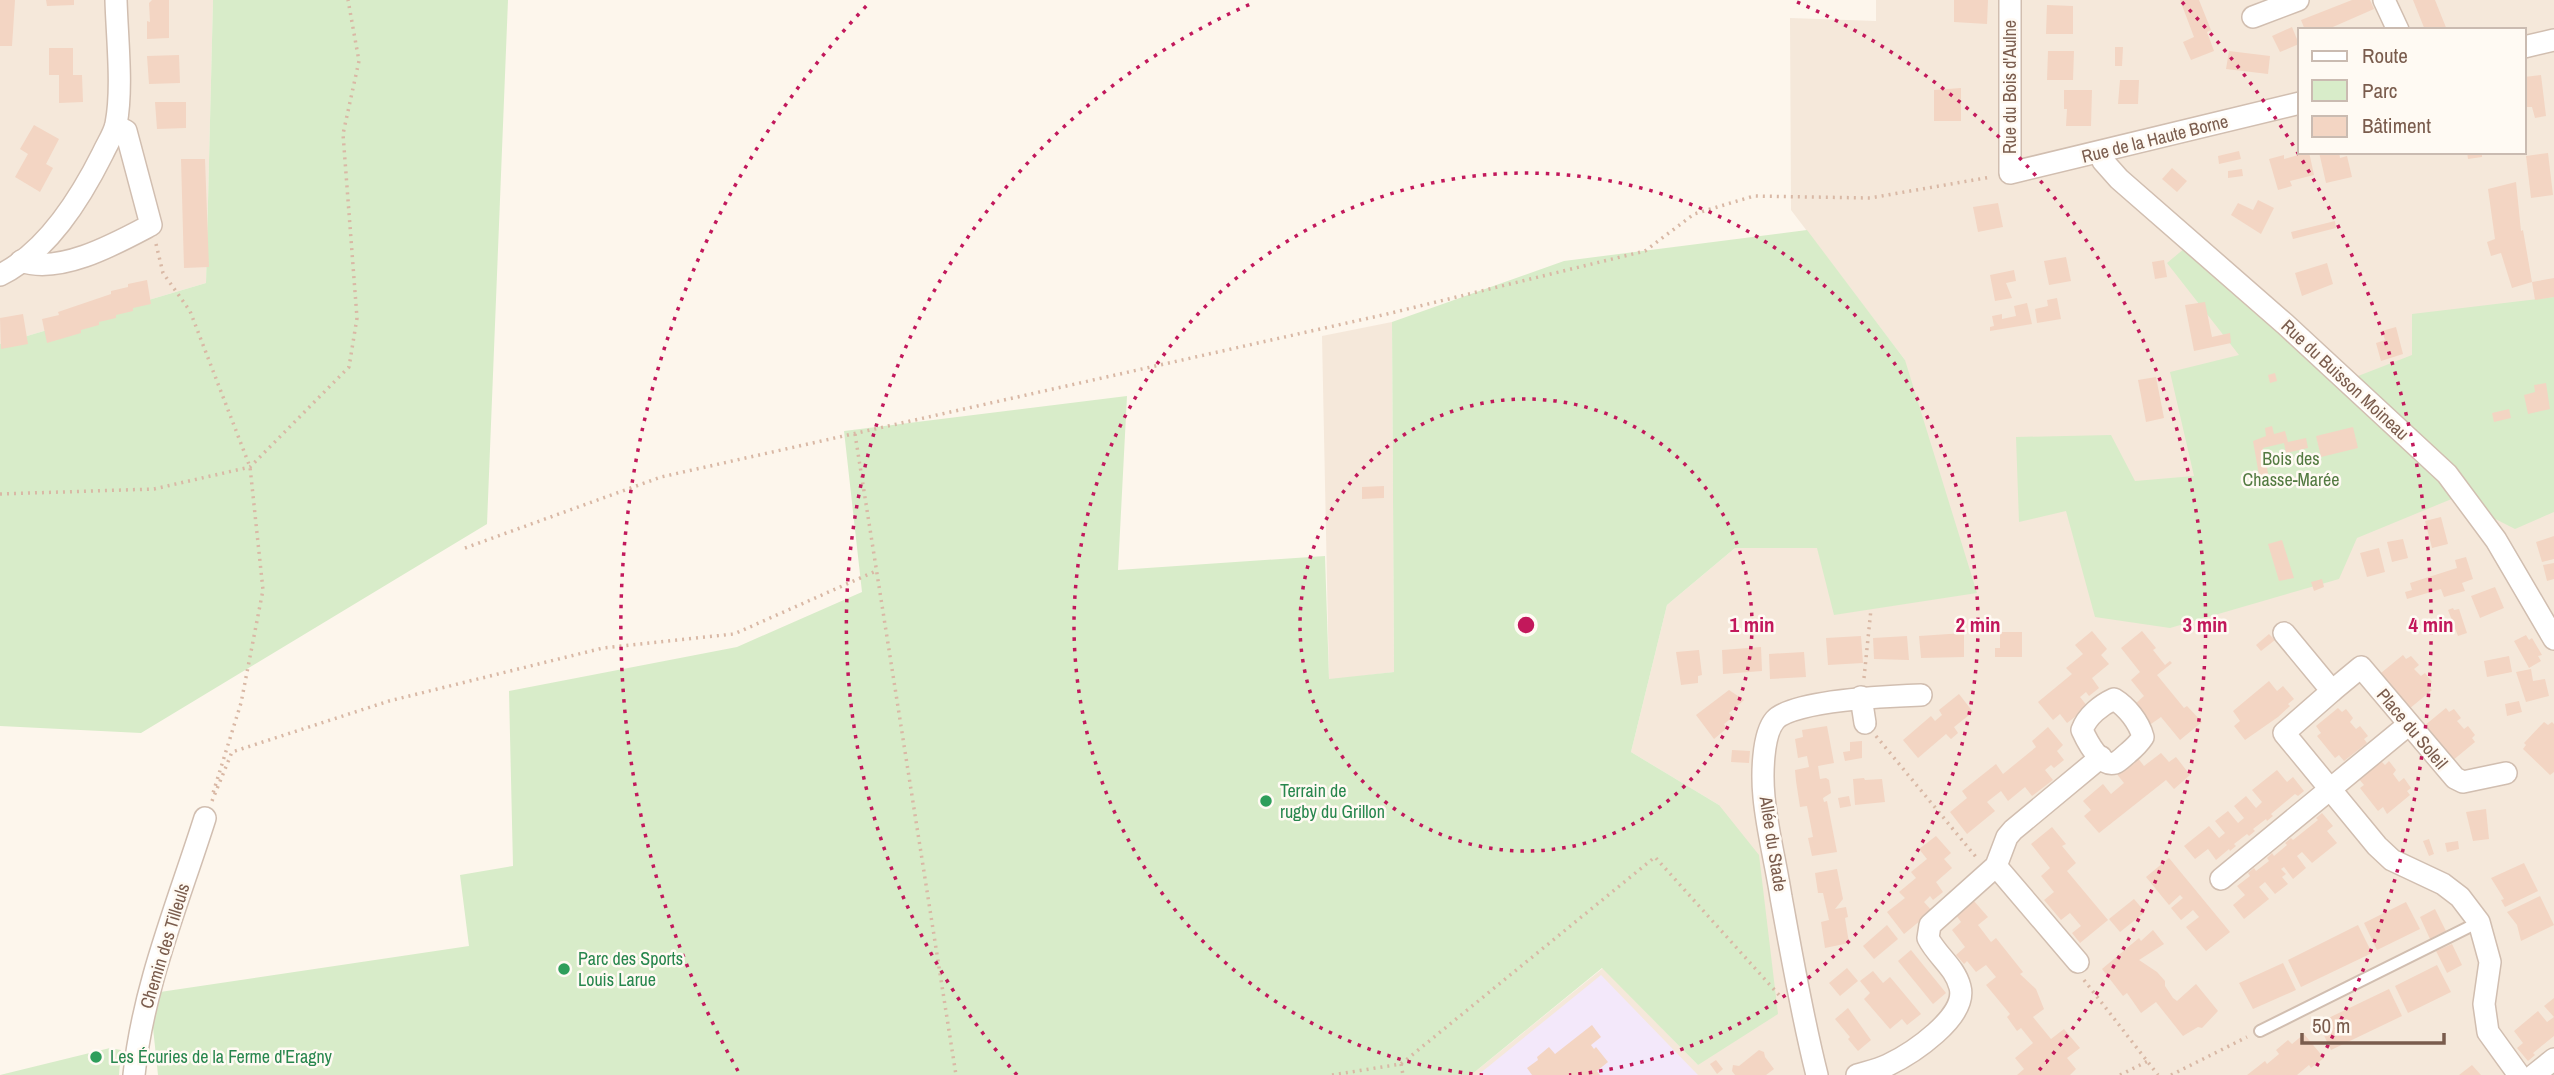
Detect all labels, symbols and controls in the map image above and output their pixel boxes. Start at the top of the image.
street label: Rue du Bois d'Aulne [1997,20,2022,154]
legend [2298,28,2526,154]
text: Route [2362,41,2408,70]
text: Parc [2362,76,2397,105]
street label: Rue de la Haute Borne [2079,108,2231,169]
text: Bâtiment [2362,111,2431,140]
street label: Rue du Buisson Moineau [2276,314,2415,446]
park label: Bois des Chasse-Marée [2243,446,2339,492]
text: 1 min [1730,610,1774,639]
text: 2 min [1956,610,2000,639]
text: 3 min [2183,610,2227,639]
text: 4 min [2409,610,2453,639]
centre of rings [1514,613,1538,637]
street label: Place du Soleil [2371,683,2454,774]
place label: Terrain de rugby du Grillon [1280,778,1385,824]
marker: Terrain de rugby du Grillon [1258,793,1274,809]
street label: Allée du Stade [1753,794,1793,893]
street label: Chemin des Tilleuls [134,880,195,1012]
place label: Parc des Sports Louis Larue [578,946,683,992]
marker: Parc des Sports Louis Larue [556,961,572,977]
scale bar [2302,1002,2444,1046]
text: 50 m [2312,1011,2350,1040]
place label: Les Écuries de la Ferme d'Eragny [110,1044,333,1069]
marker: Les Écuries de la Ferme d'Eragny [88,1049,104,1065]

